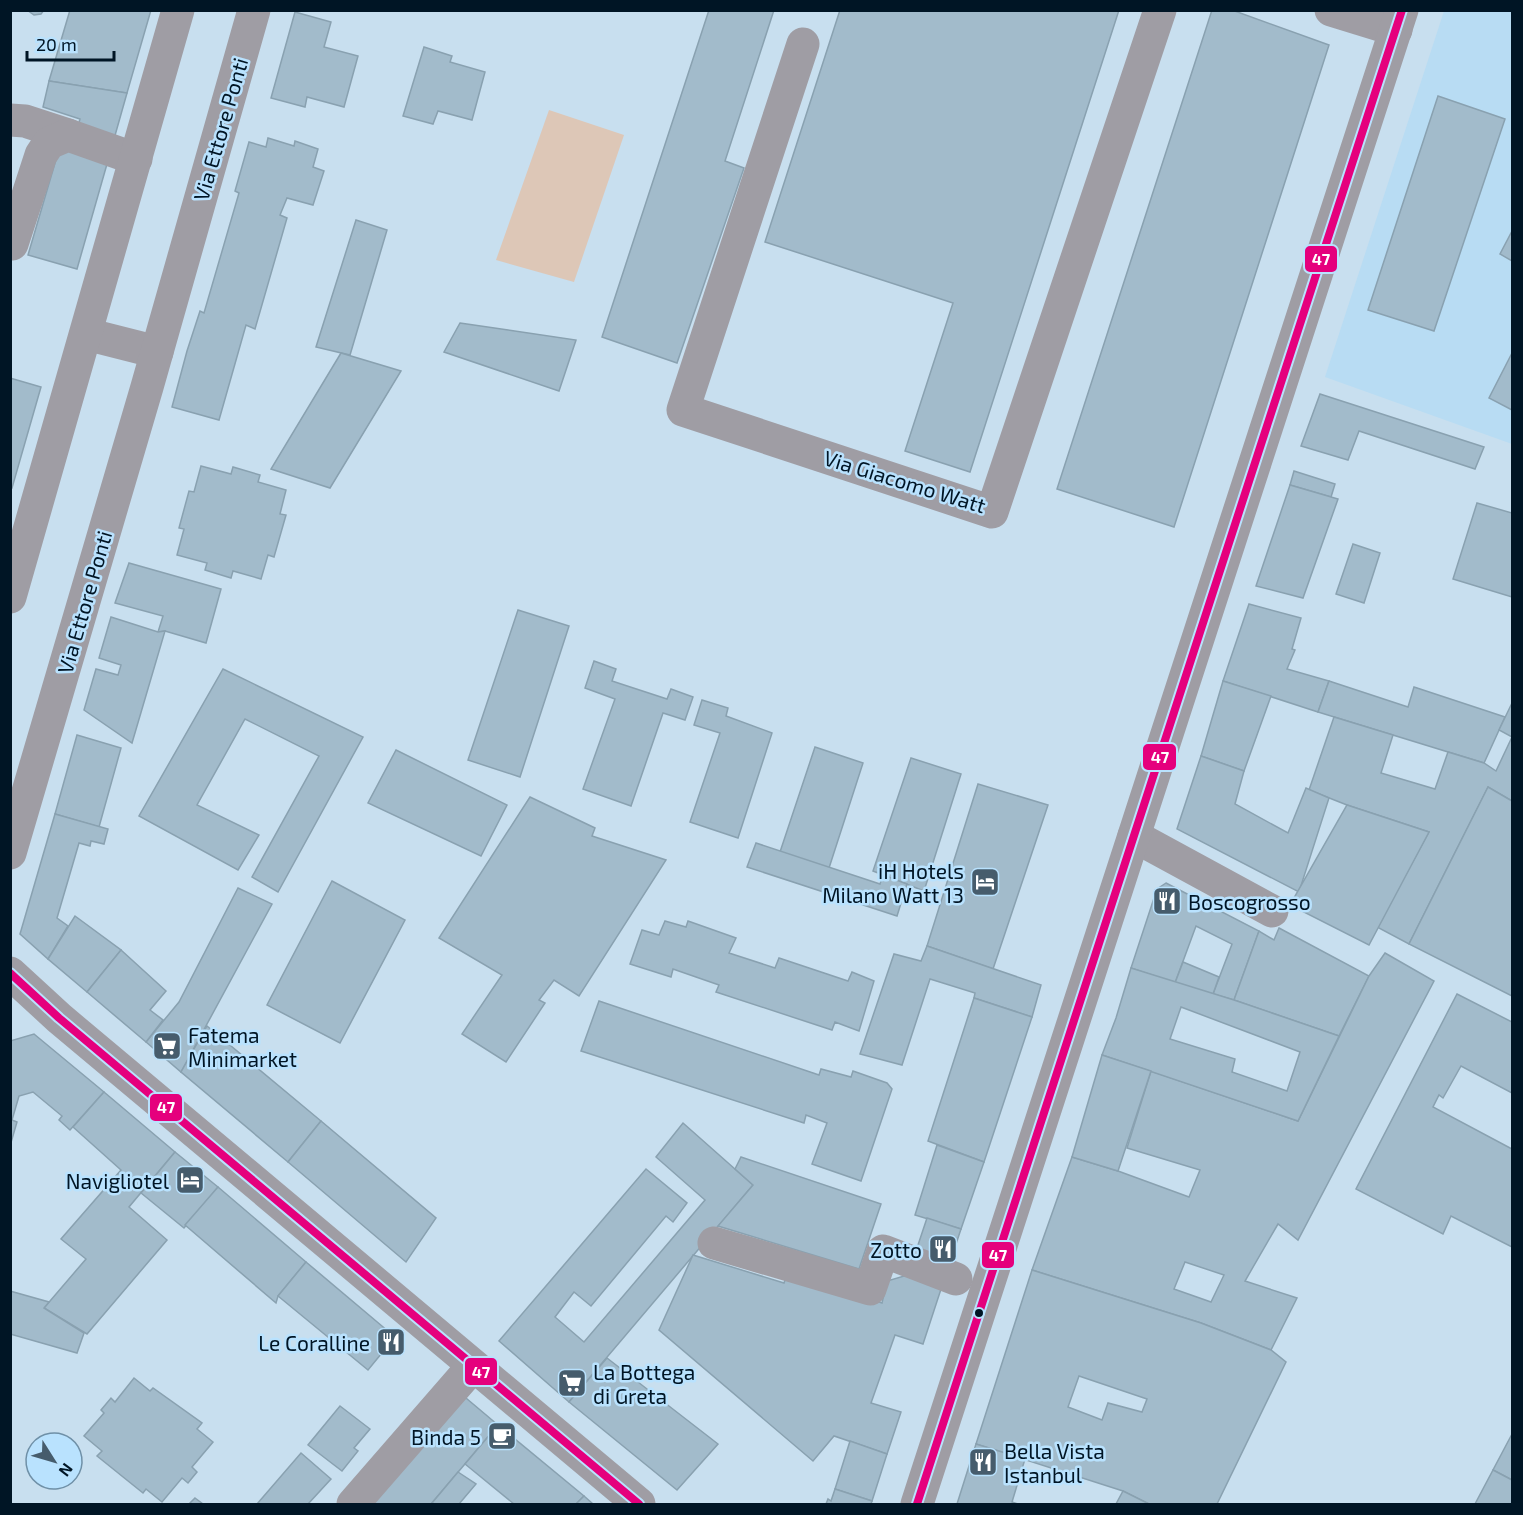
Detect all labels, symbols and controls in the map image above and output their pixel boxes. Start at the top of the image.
scale bar [27,24,114,62]
text: 20 m [36,33,77,55]
street label: Via Ettore Ponti [188,55,252,203]
line badge: 47 [1304,245,1338,273]
text: 47 [1312,249,1331,268]
street label: Via Giacomo Watt [821,444,989,518]
street label: Via Ettore Ponti [52,528,116,676]
line badge: 47 [1142,743,1177,771]
text: 47 [1151,747,1170,766]
place label: iH Hotels Milano Watt 13 [822,858,964,907]
hotel icon: iH Hotels Milano Watt 13 [969,866,1001,898]
restaurant icon: Boscogrosso [1151,885,1183,917]
place label: Boscogrosso [1188,889,1311,914]
place label: Fatema Minimarket [188,1022,297,1071]
supermarket icon: Fatema Minimarket [151,1030,183,1062]
line badge: 47 [149,1093,183,1122]
text: 47 [157,1097,176,1116]
hotel icon: Navigliotel [174,1164,206,1196]
place label: Navigliotel [66,1168,170,1193]
restaurant icon: Zotto [927,1233,959,1265]
place label: Zotto [870,1237,922,1262]
line badge: 47 [981,1241,1015,1269]
text: 47 [989,1245,1008,1264]
unlabelled marker [973,1307,985,1319]
restaurant icon: Le Coralline [375,1326,407,1358]
place label: Le Coralline [258,1330,370,1355]
line badge: 47 [464,1357,498,1386]
place label: La Bottega di Greta [593,1359,695,1408]
text: 47 [472,1362,491,1381]
supermarket icon: La Bottega di Greta [556,1367,588,1399]
cafe icon: Binda 5 [486,1420,518,1452]
place label: Binda 5 [411,1424,481,1449]
north arrow [24,1431,84,1491]
place label: Bella Vista Istanbul [1004,1438,1105,1487]
restaurant icon: Bella Vista Istanbul [967,1446,999,1478]
text: N [55,1460,77,1481]

